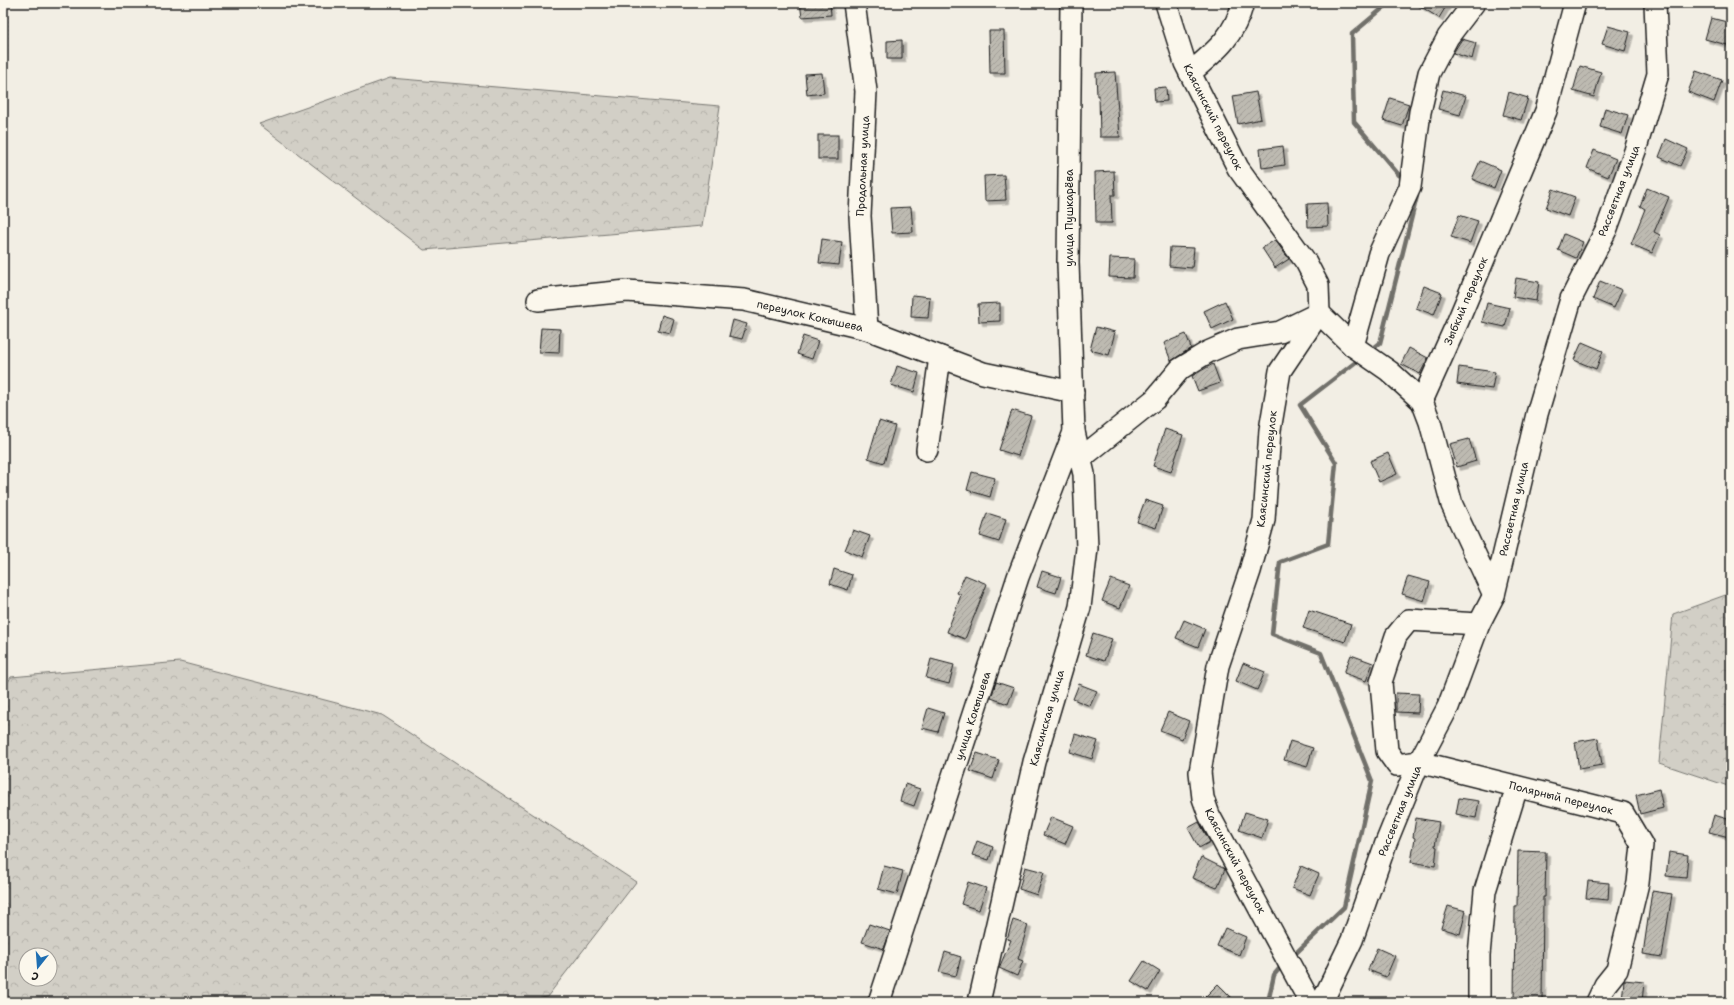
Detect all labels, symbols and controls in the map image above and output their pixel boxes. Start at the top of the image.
street label: Каясинский переулок [1180,61,1246,173]
street label: Продольная улица [853,115,873,217]
street label: Рассветная улица [1595,143,1643,239]
street label: улица Пушкарёва [1062,169,1077,267]
street label: Зыбкий переулок [1441,254,1491,347]
street label: переулок Кокышева [755,296,865,336]
street label: Каясинский переулок [1253,410,1281,528]
street label: Рассветная улица [1496,460,1532,558]
street label: Каясинская улица [1026,668,1068,768]
street label: улица Кокышева [952,670,994,762]
street label: Рассветная улица [1375,763,1425,859]
street label: Полярный переулок [1507,778,1615,818]
street label: Каясинский переулок [1201,806,1269,916]
north arrow [18,947,58,987]
text: С [30,968,41,984]

